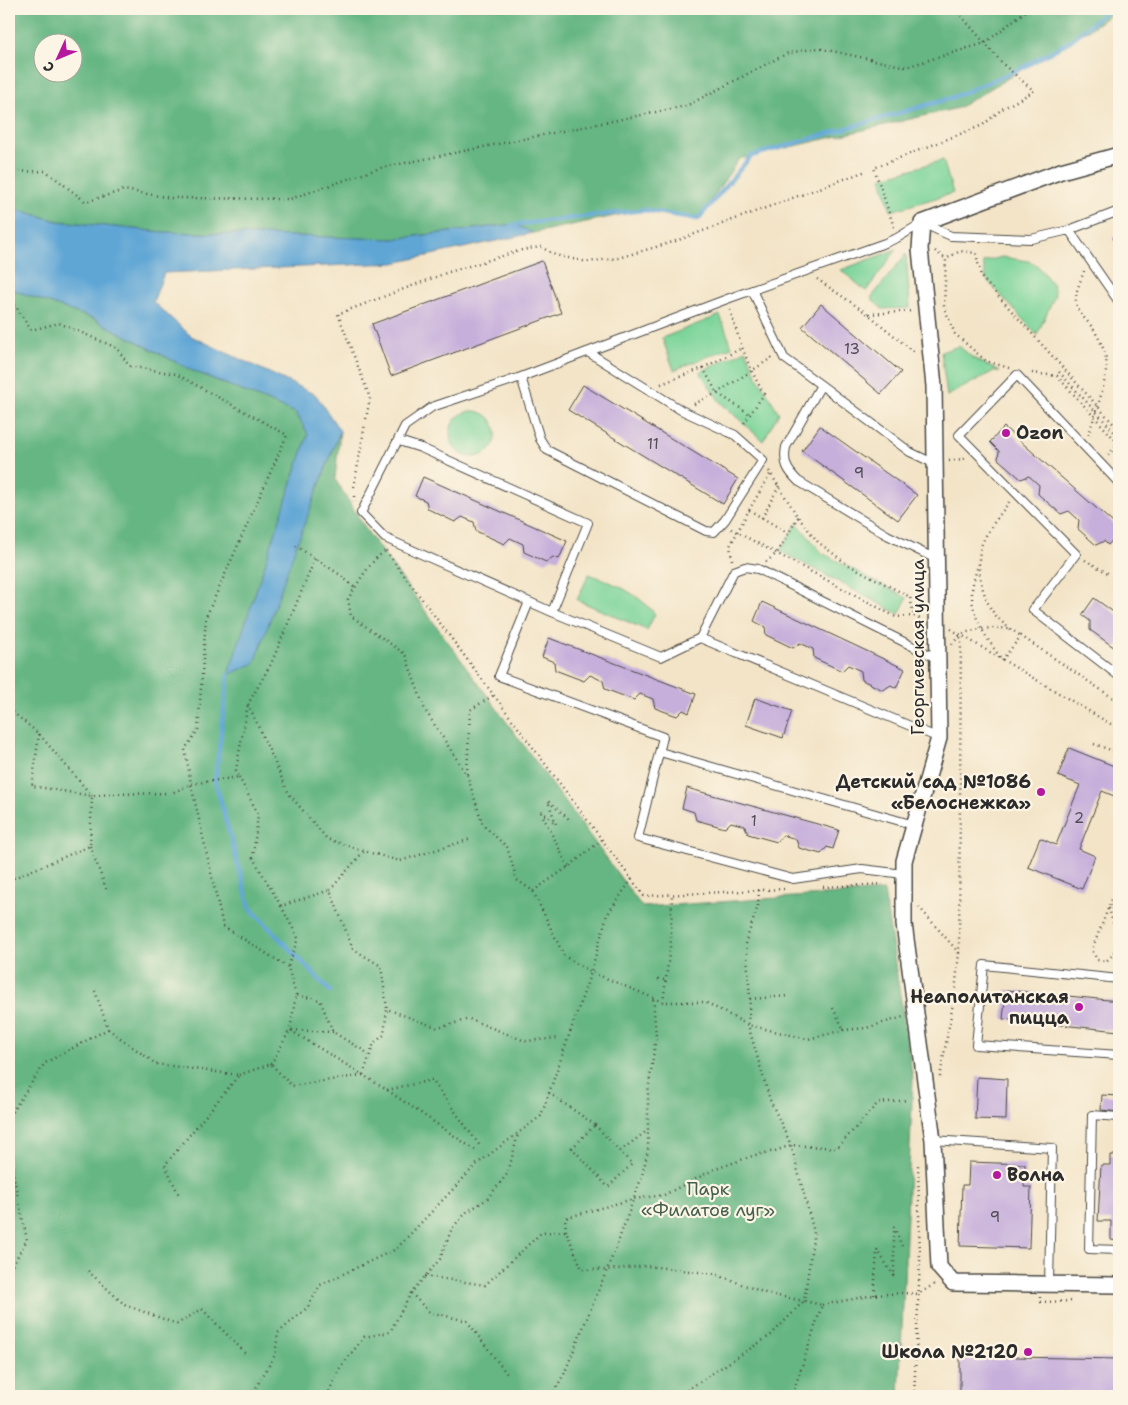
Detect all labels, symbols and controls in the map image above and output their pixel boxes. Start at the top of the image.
north arrow [32,32,82,82]
text: С [39,58,58,76]
house number: 13 [844,339,860,359]
place label: Ozon [1016,421,1063,445]
marker: Ozon [1000,427,1012,439]
house number: 11 [647,434,659,454]
house number: 9 [854,463,864,483]
street label: Георгиевская улица [906,559,930,735]
place label: Детский сад №1086 «Белоснежка» [836,770,1031,815]
marker: Детский сад №1086 «Белоснежка» [1035,786,1047,798]
house number: 2 [1074,808,1084,828]
house number: 1 [751,811,757,831]
place label: Неаполитанская пицца [910,985,1070,1030]
marker: Неаполитанская пицца [1073,1001,1085,1013]
place label: Волна [1007,1163,1065,1187]
marker: Волна [991,1169,1003,1181]
park label: Парк «Филатов луг» [641,1177,775,1222]
house number: 9 [990,1207,1000,1227]
place label: Школа №2120 [882,1340,1018,1364]
marker: Школа №2120 [1022,1346,1034,1358]

